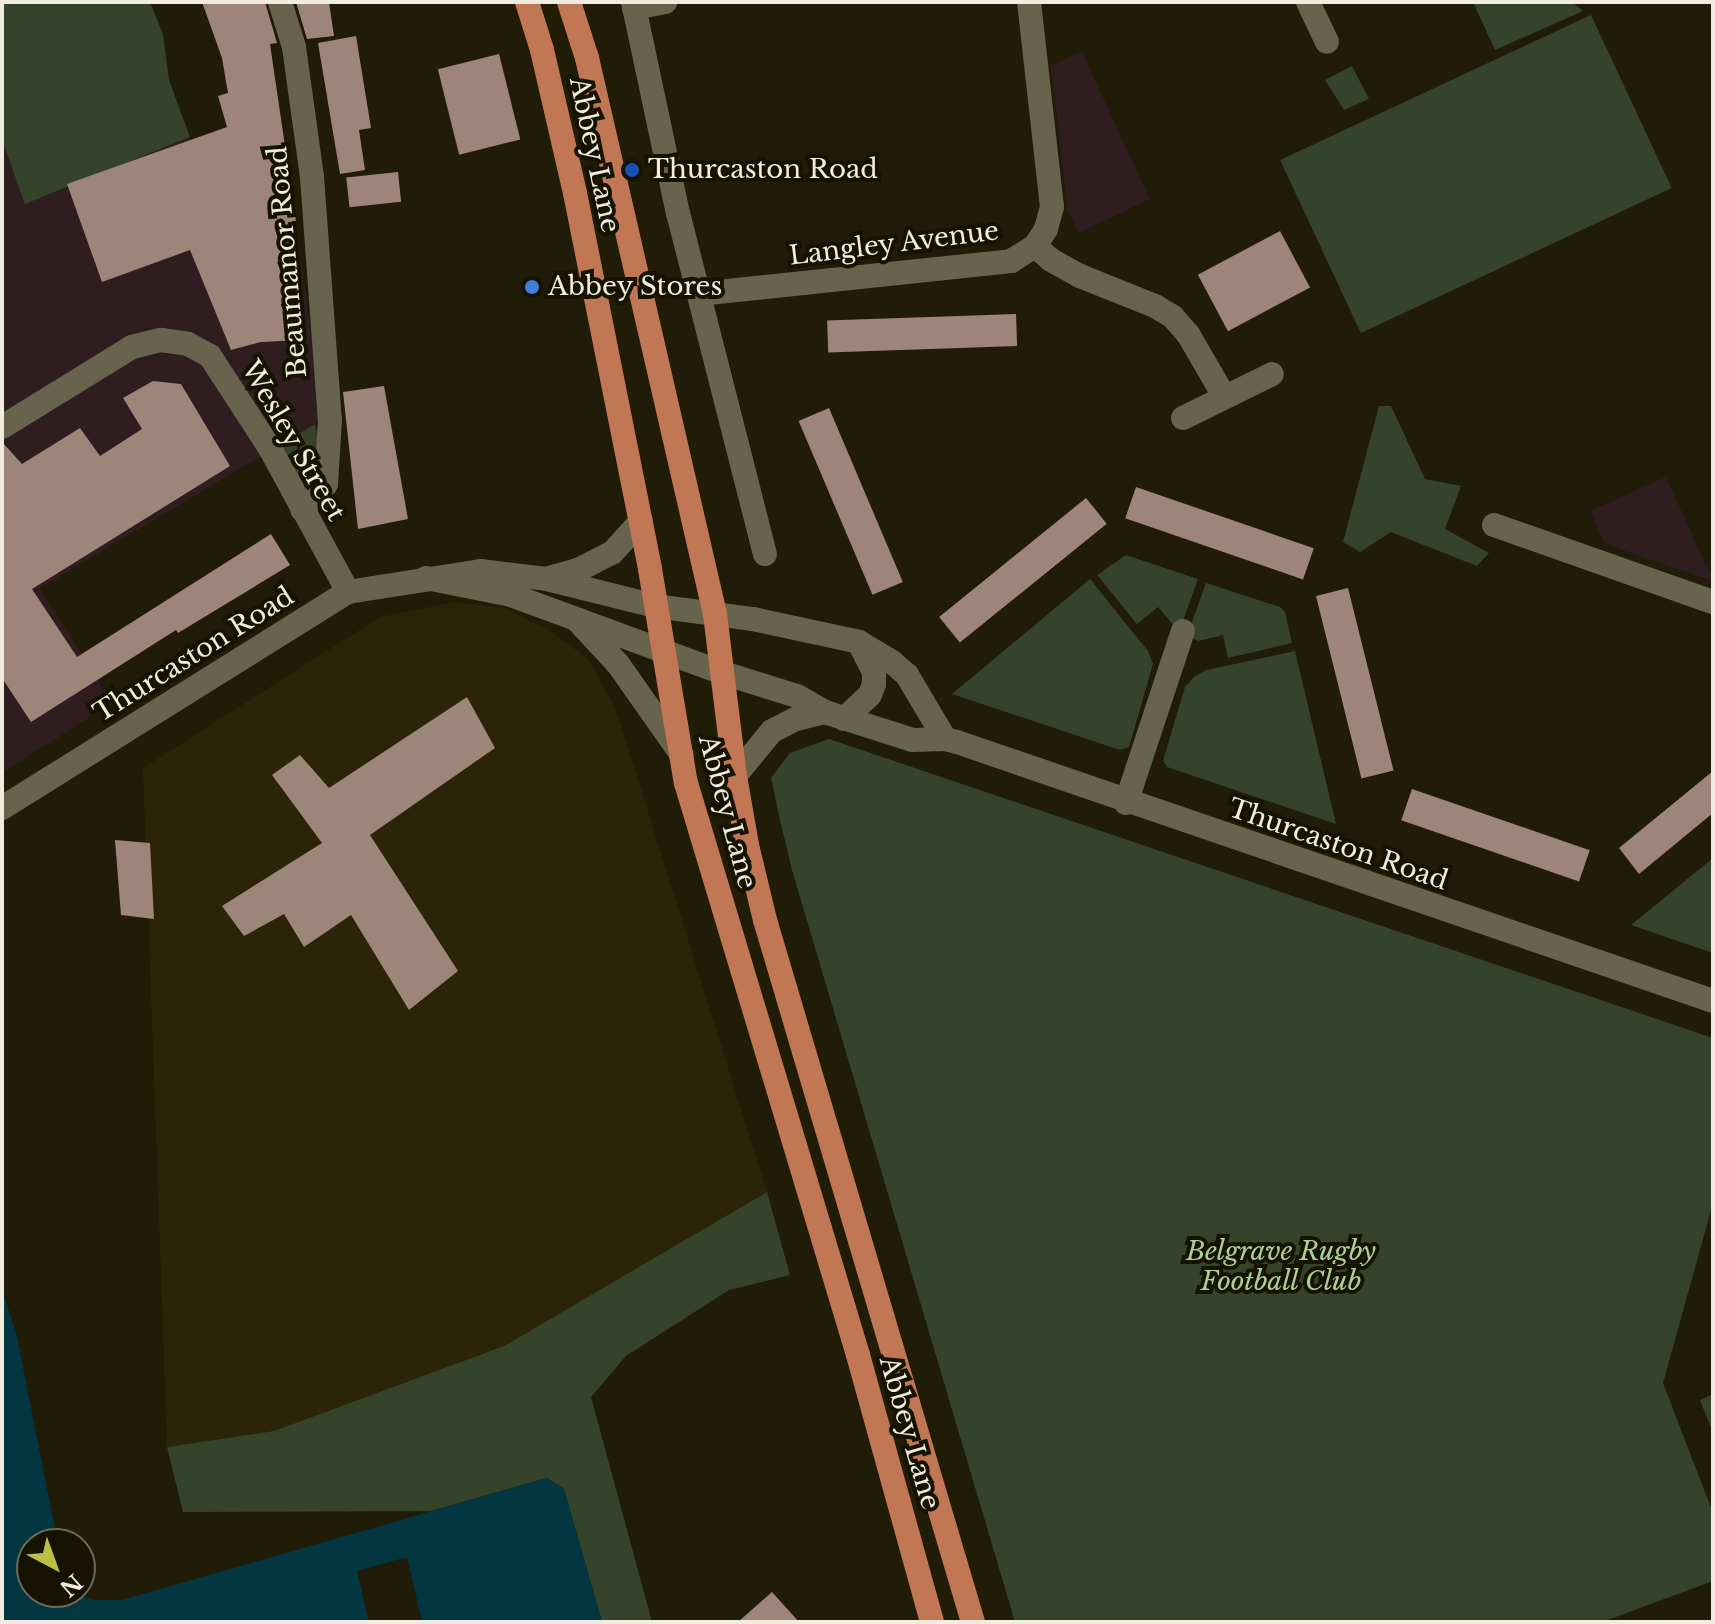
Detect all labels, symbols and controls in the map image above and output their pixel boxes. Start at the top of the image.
street label: Abbey Lane [562,74,626,236]
street label: Beaumanor Road [262,145,314,379]
place label: Thurcaston Road [648,154,878,186]
marker: Thurcaston Road [623,161,641,179]
street label: Langley Avenue [786,216,1002,272]
place label: Abbey Stores [548,271,723,303]
marker: Abbey Stores [523,278,541,296]
street label: Wesley Street [234,355,352,527]
street label: Thurcaston Road [88,581,300,729]
street label: Abbey Lane [691,731,763,893]
street label: Thurcaston Road [1224,793,1452,897]
park label: Belgrave Rugby Football Club [1186,1236,1376,1298]
street label: Abbey Lane [872,1352,946,1514]
north arrow [16,1528,96,1608]
text: N [54,1568,87,1602]

